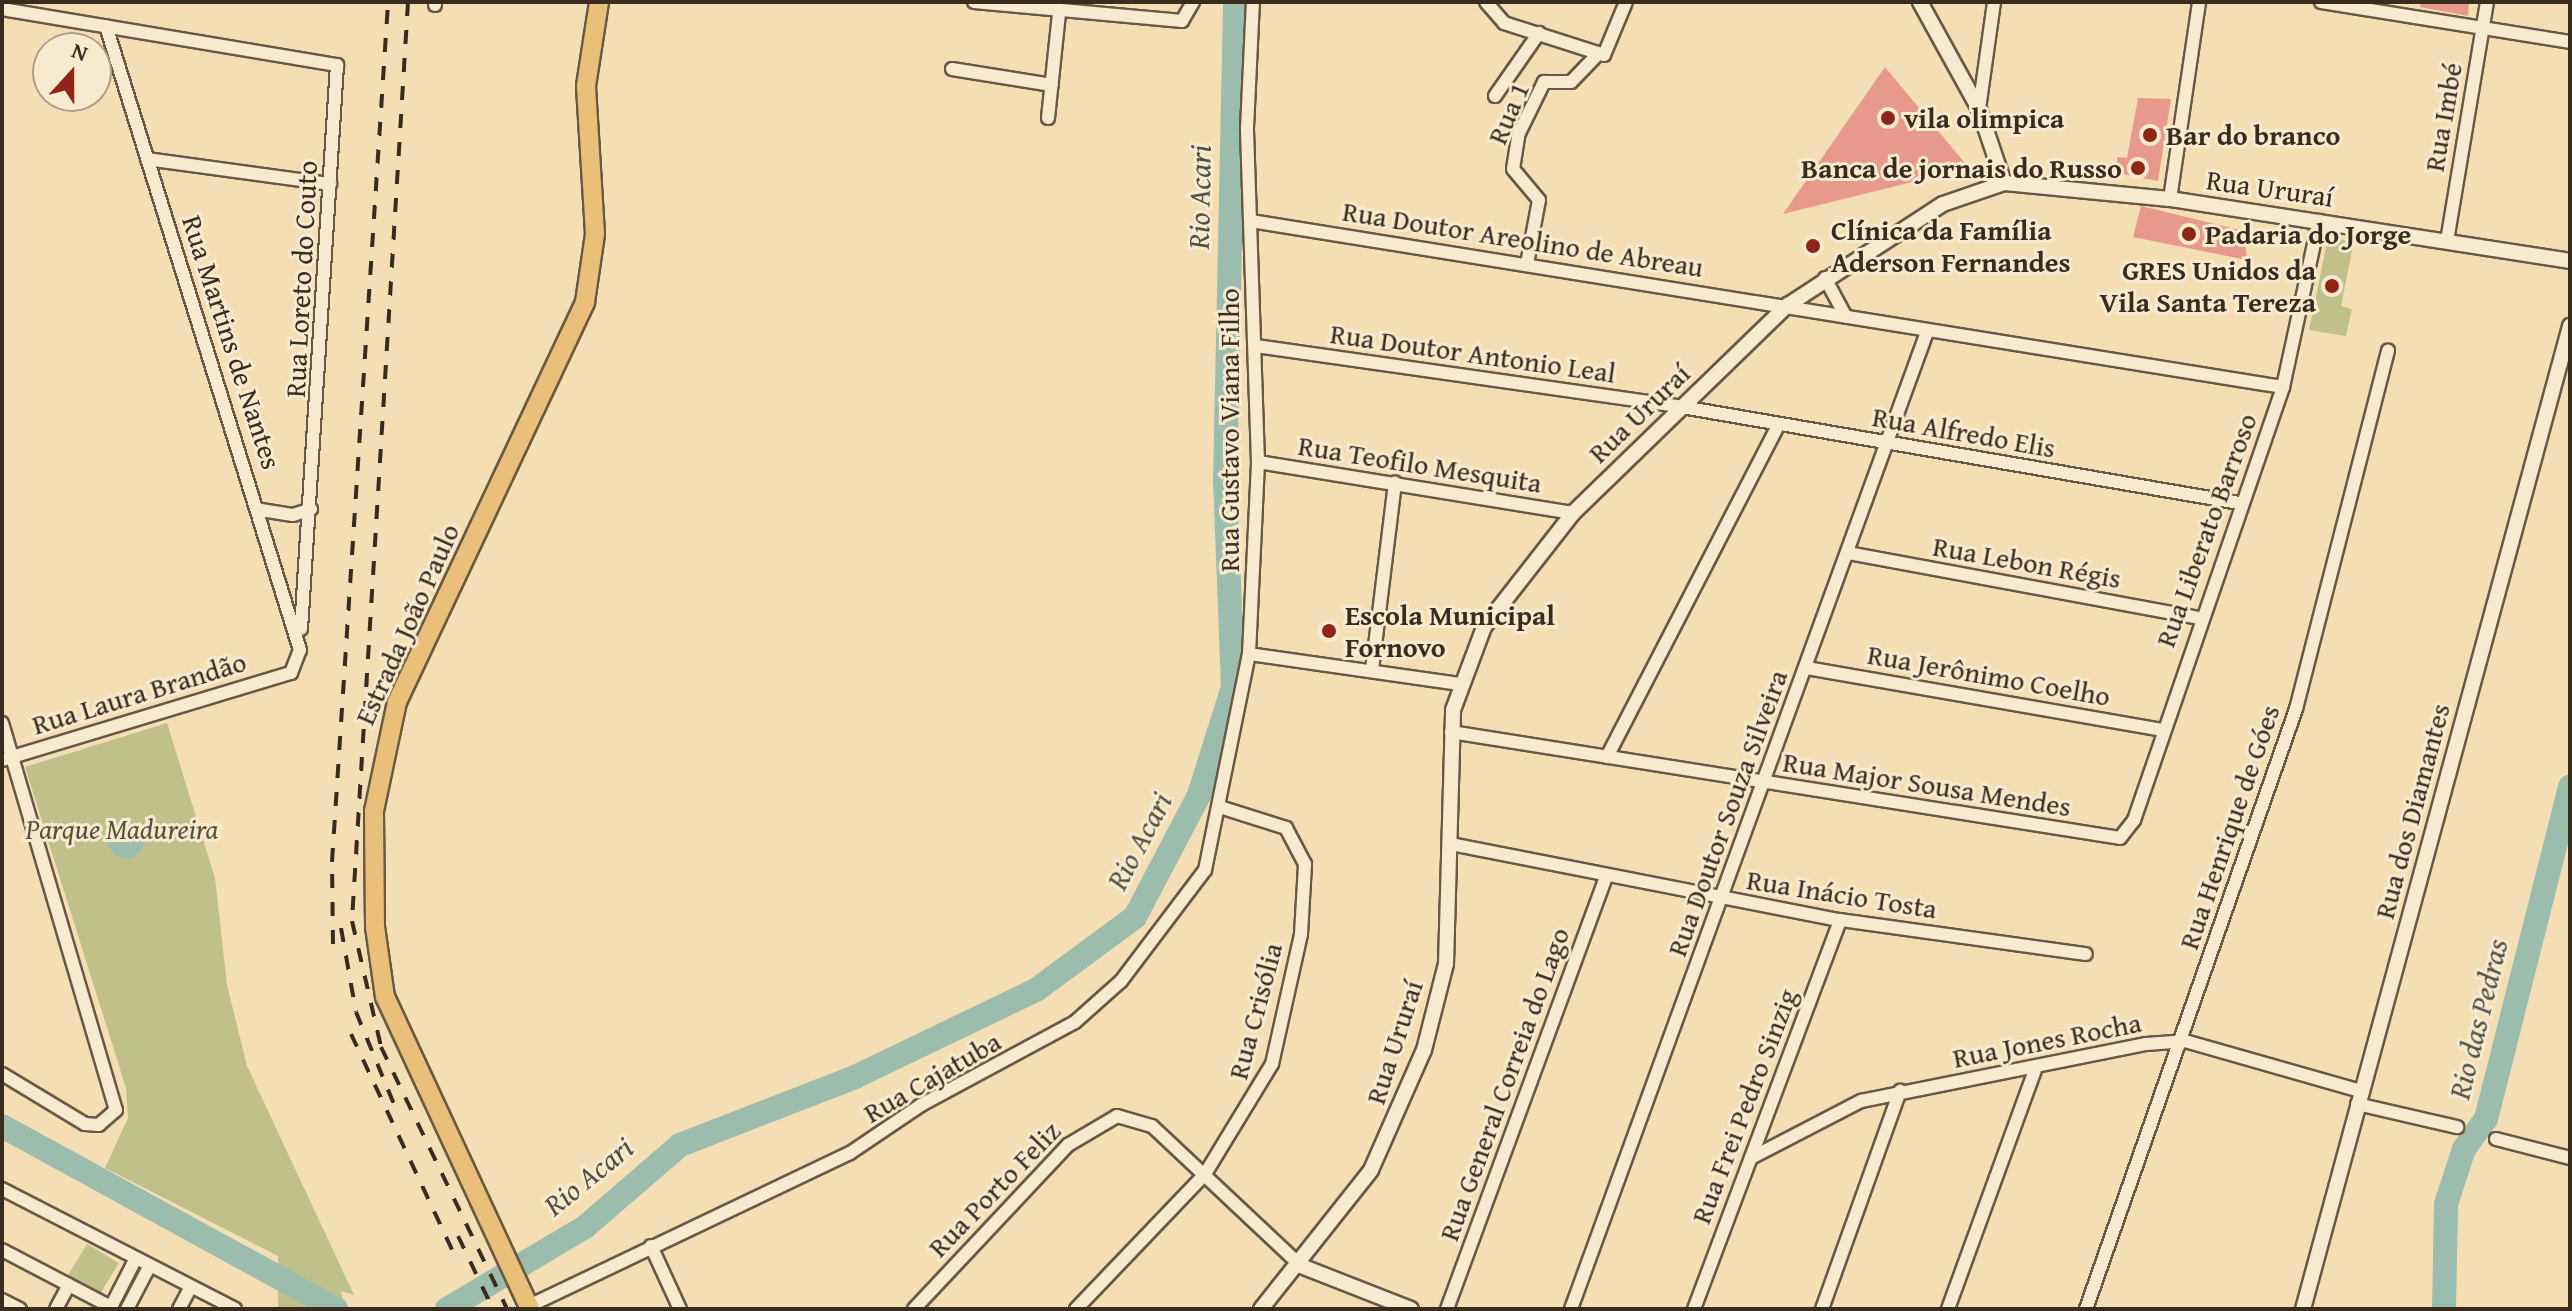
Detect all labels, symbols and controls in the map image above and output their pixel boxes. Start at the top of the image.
north arrow [32,32,112,112]
text: N [67,34,92,69]
street label: Rua Imbé [2417,60,2469,174]
street label: Rua 1 [1480,77,1536,149]
place label: vila olimpica [1904,101,2064,135]
marker: vila olimpica [1879,109,1897,127]
place label: Bar do branco [2166,118,2340,152]
marker: Bar do branco [2141,126,2159,144]
water label: Rio Acari [1180,144,1218,250]
place label: Banca de jornais do Russo [1801,151,2122,185]
marker: Banca de jornais do Russo [2129,159,2147,177]
street label: Rua Loreto do Couto [278,160,324,398]
street label: Rua Ururaí [2204,162,2336,214]
street label: Rua Doutor Areolino de Abreau [1340,194,1706,284]
street label: Rua Martins de Nantes [175,211,289,473]
place label: Clínica da Família Aderson Fernandes [1831,213,2071,279]
place label: Padaria do Jorge [2205,217,2411,251]
marker: Padaria do Jorge [2180,225,2198,243]
marker: Clínica da Família Aderson Fernandes [1802,235,1824,257]
place label: GRES Unidos da Vila Santa Tereza [2100,253,2316,319]
marker: GRES Unidos da Vila Santa Tereza [2323,277,2341,295]
street label: Rua Gustavo Viana Filho [1212,288,1246,572]
street label: Rua Doutor Antonio Leal [1328,316,1618,390]
street label: Rua Ururaí [1581,356,1697,470]
street label: Rua Alfredo Elis [1870,399,2058,465]
street label: Rua Liberato Barroso [2148,409,2264,651]
street label: Rua Teofilo Mesquita [1296,428,1544,500]
street label: Estrada João Paulo [348,518,466,730]
street label: Rua Lebon Régis [1930,529,2124,595]
place label: Escola Municipal Fornovo [1345,598,1555,664]
marker: Escola Municipal Fornovo [1320,622,1338,640]
street label: Rua Jerônimo Coelho [1865,637,2113,713]
street label: Rua Laura Brandão [28,644,250,742]
street label: Rua Doutor Souza Silveira [1660,665,1794,961]
street label: Rua dos Diamantes [2367,700,2457,922]
street label: Rua Henrique de Góes [2171,701,2287,953]
street label: Rua Major Sousa Mendes [1781,745,2073,823]
water label: Rio Acari [1099,786,1179,896]
park label: Parque Madureira [26,812,218,846]
street label: Rua Inácio Tosta [1745,862,1939,926]
street label: Rua General Correia do Lago [1432,923,1576,1245]
water label: Rio das Pedras [2441,935,2515,1103]
street label: Rua Crisólia [1221,939,1289,1083]
street label: Rua Ururaí [1358,976,1430,1108]
street label: Rua Frei Pedro Sinzig [1684,984,1804,1228]
street label: Rua Jones Rocha [1950,1005,2144,1075]
street label: Rua Cajatuba [858,1024,1006,1130]
street label: Rua Porto Feliz [921,1114,1067,1264]
water label: Rio Acari [536,1129,640,1223]

